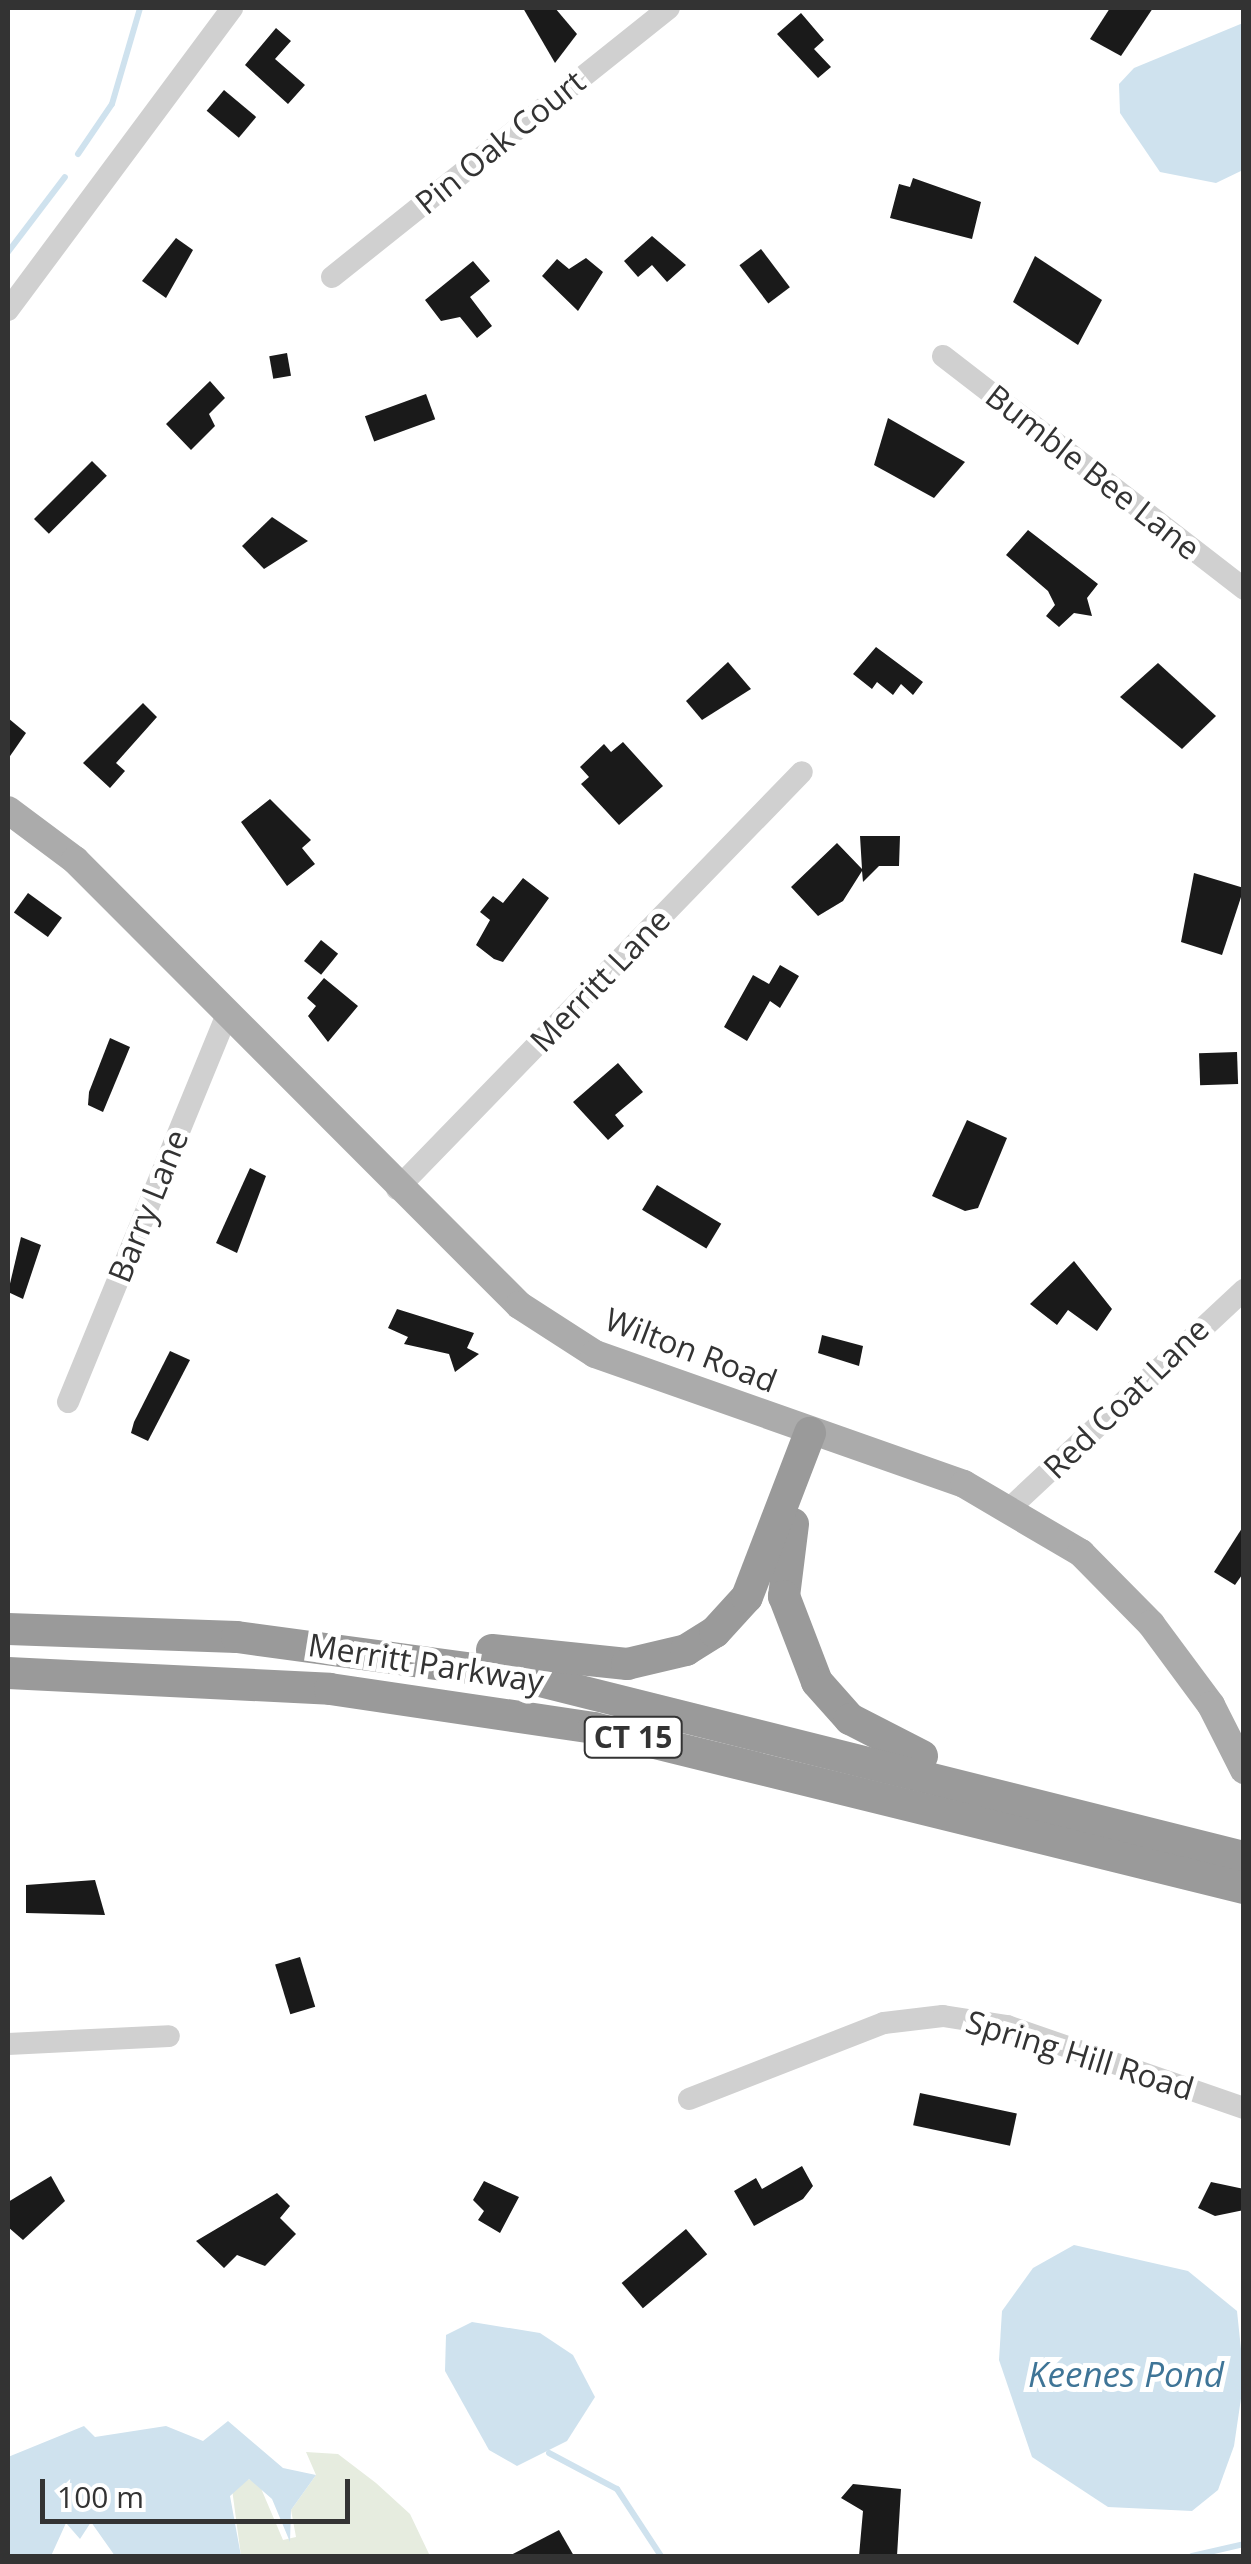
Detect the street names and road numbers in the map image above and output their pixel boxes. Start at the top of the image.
street label: Pin Oak Court [408,62,592,222]
street label: Bumble Bee Lane [978,377,1208,567]
street label: Merritt Lane [522,900,678,1060]
street label: Barry Lane [100,1124,196,1288]
street label: Wilton Road [600,1300,782,1400]
street label: Red Coat Lane [1035,1310,1217,1486]
street label: Merritt Parkway [306,1625,546,1701]
road number: CT 15 [583,1712,683,1762]
street label: Spring Hill Road [961,2002,1199,2108]

